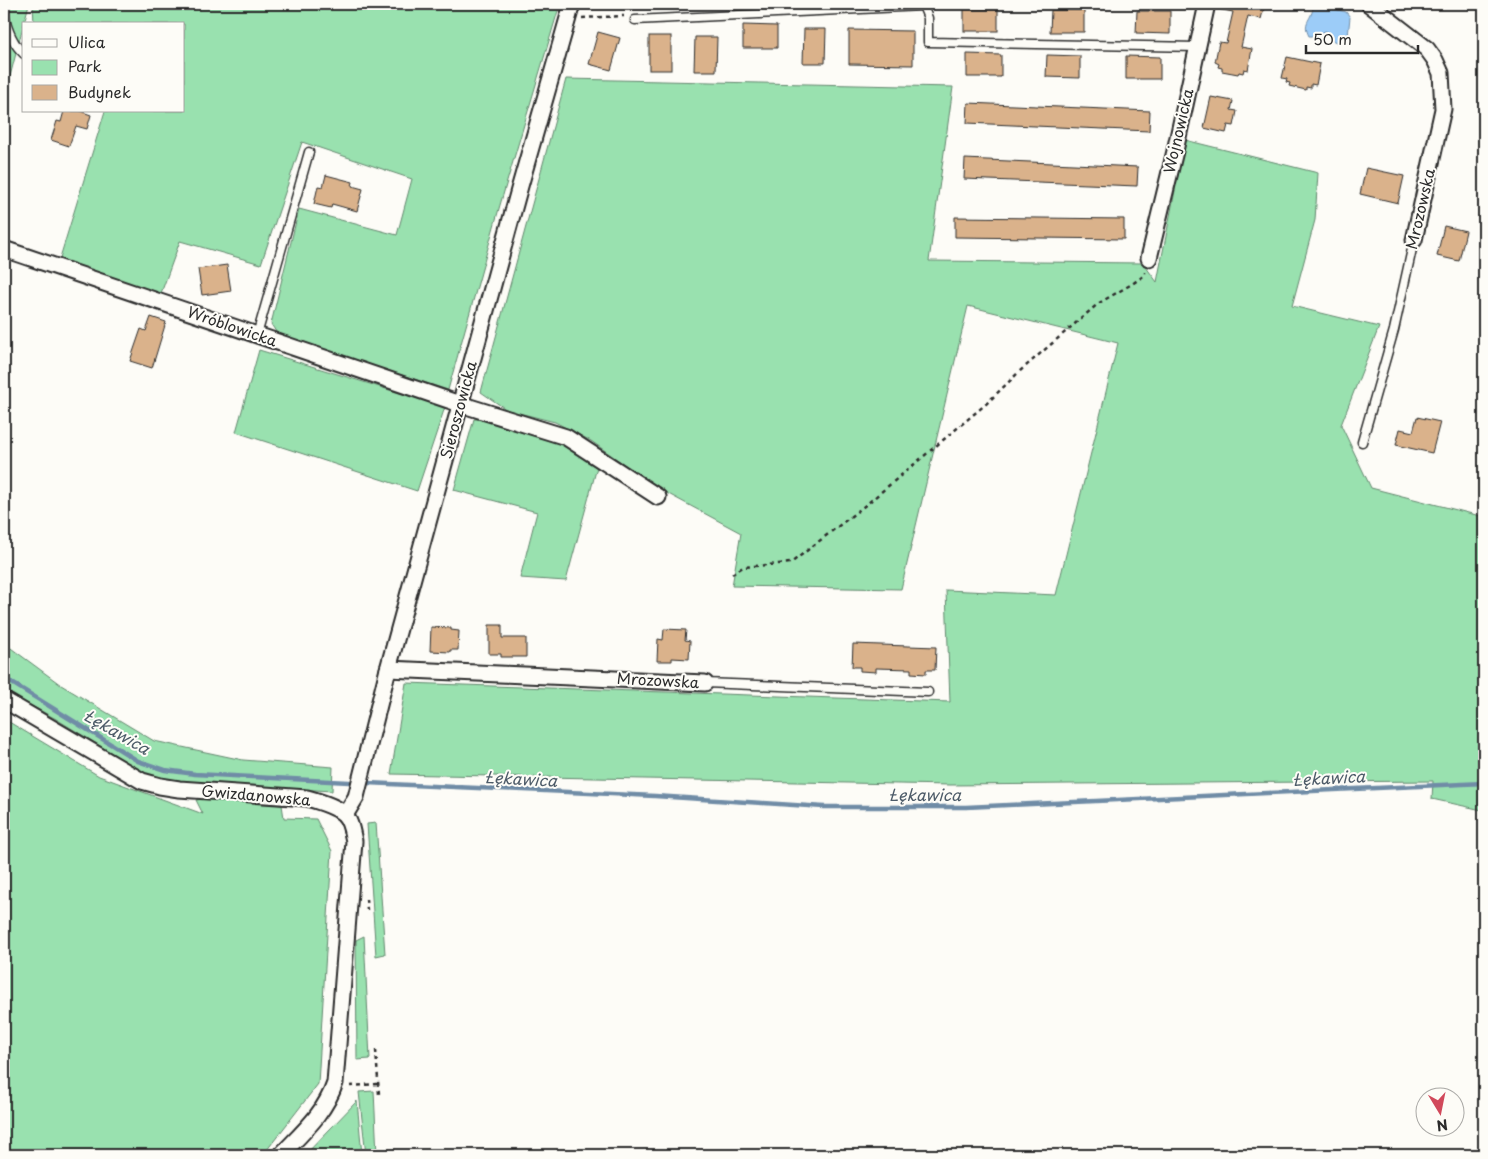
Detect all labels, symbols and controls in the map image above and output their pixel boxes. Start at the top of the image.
legend [22,22,185,112]
scale bar [1306,22,1418,54]
text: 50 m [1313,27,1352,50]
text: Ulica [68,30,106,53]
text: Park [68,54,102,77]
text: Budynek [68,80,131,103]
street label: Wojnowicka [1157,85,1199,175]
street label: Mrozowska [1399,165,1440,251]
street label: Wróblowicka [185,300,281,352]
street label: Sieroszowicka [433,357,482,461]
street label: Mrozowska [616,666,700,693]
water label: Łękawica [80,703,156,760]
water label: Łękawica [1292,763,1367,791]
water label: Łękawica [484,764,559,792]
street label: Gwizdanowska [201,778,312,811]
water label: Łękawica [889,782,962,806]
north arrow [1416,1086,1466,1136]
text: N [1435,1114,1450,1137]

